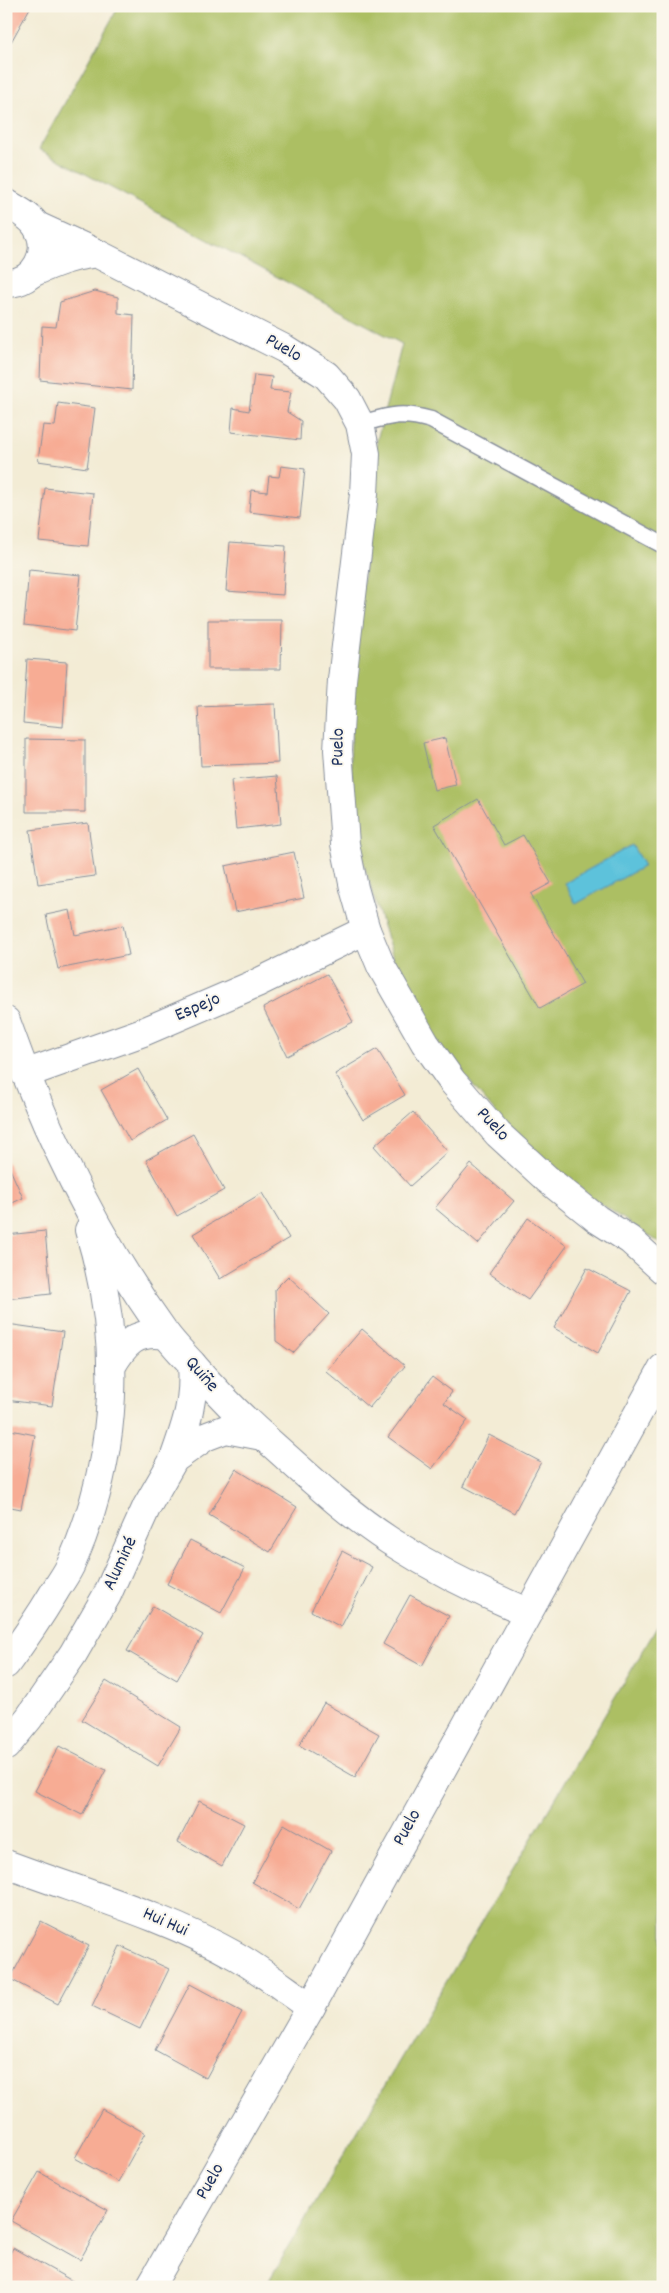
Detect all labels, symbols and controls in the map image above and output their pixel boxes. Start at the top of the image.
street label: Puelo [260,328,306,370]
street label: Puelo [325,728,353,766]
street label: Espejo [171,986,225,1030]
street label: Puelo [469,1102,515,1148]
street label: Quiñe [178,1351,224,1399]
street label: Aluminé [97,1533,145,1595]
street label: Puelo [387,1805,429,1851]
street label: Hui Hui [138,1901,192,1945]
street label: Puelo [190,2159,232,2205]

